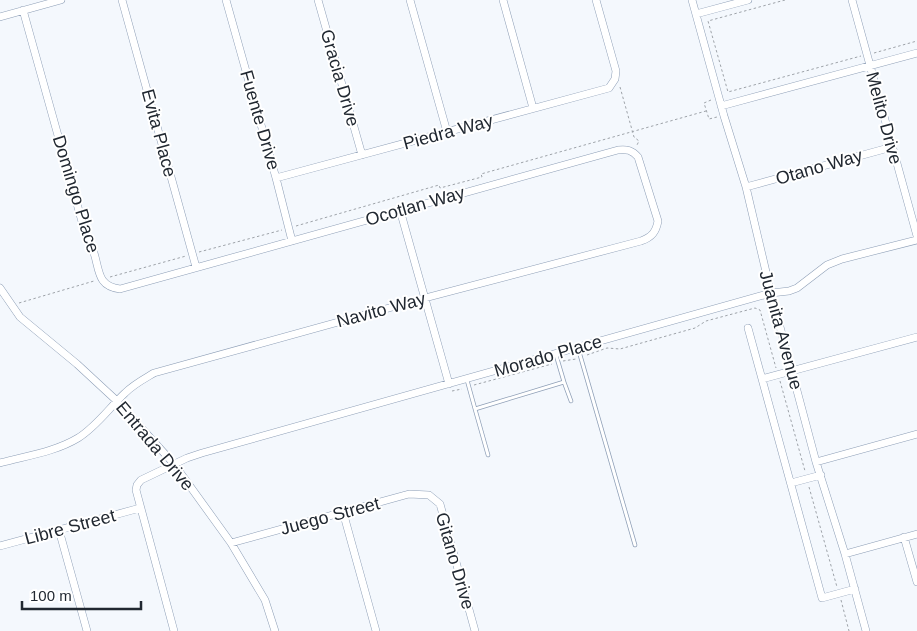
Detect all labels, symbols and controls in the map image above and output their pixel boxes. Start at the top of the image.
street label: Gracia Drive [317,27,363,129]
street label: Fuente Drive [236,68,284,172]
street label: Melito Drive [862,70,906,166]
street label: Evita Place [138,87,180,179]
street label: Piedra Way [401,110,495,154]
street label: Domingo Place [49,133,103,255]
street label: Otano Way [773,145,865,189]
street label: Ocotlan Way [363,182,467,230]
street label: Juanita Avenue [755,268,807,392]
street label: Navito Way [334,289,428,331]
street label: Morado Place [492,331,604,381]
street label: Entrada Drive [112,397,198,495]
street label: Juego Street [278,493,382,539]
street label: Libre Street [22,505,118,549]
street label: Gitano Drive [432,510,478,612]
scale bar [22,578,141,610]
text: 100 m [30,587,72,604]

